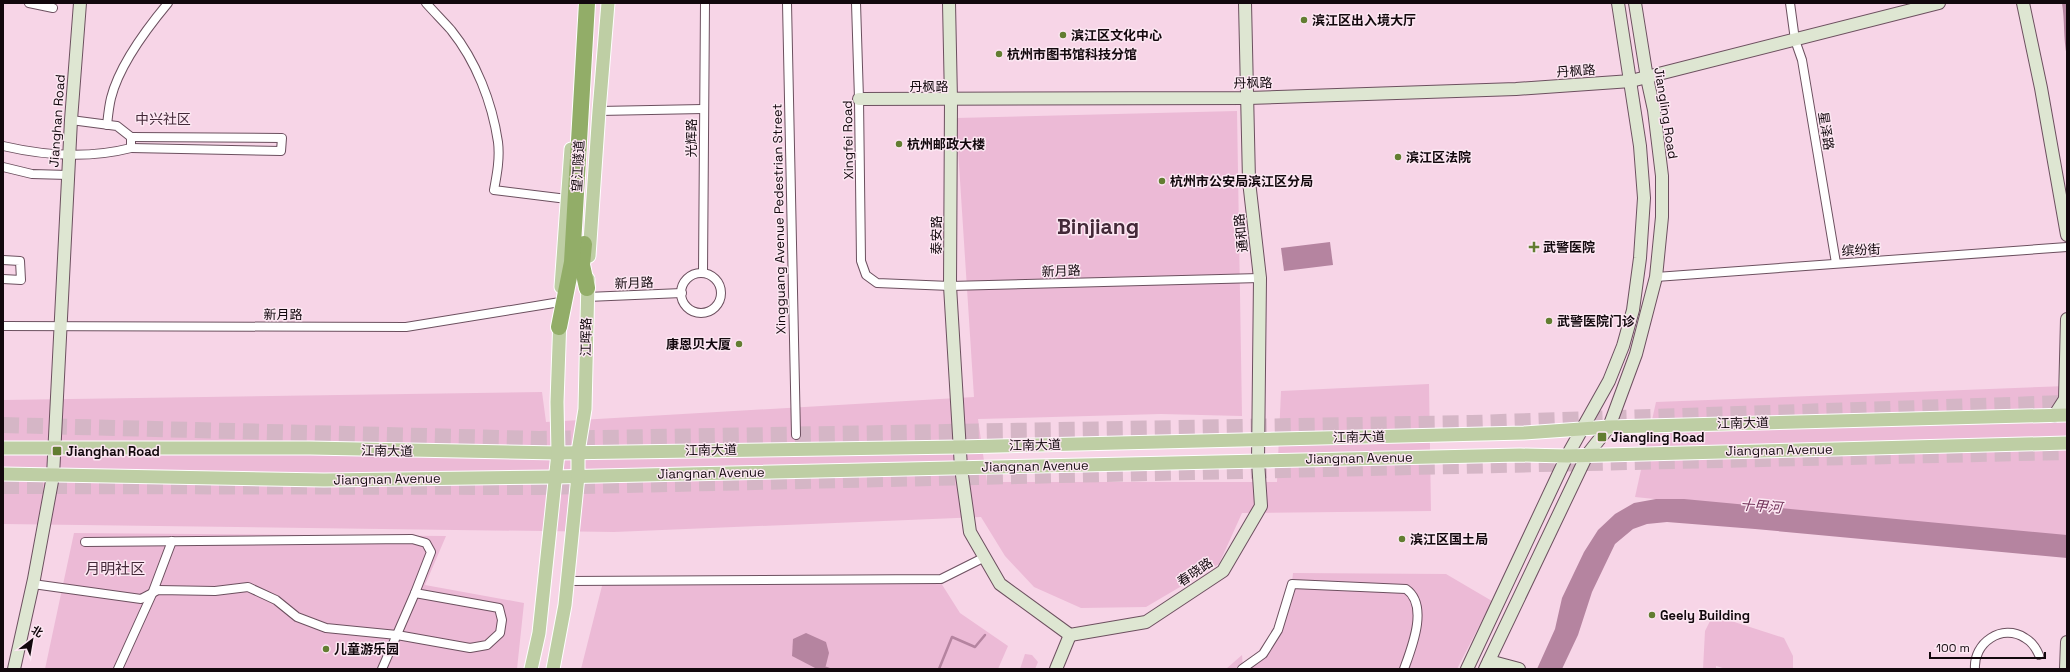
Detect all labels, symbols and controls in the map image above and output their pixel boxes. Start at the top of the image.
place label: 滨江区出入境大厅 [1312,12,1416,29]
marker: 滨江区出入境大厅 [1299,15,1309,25]
place label: 滨江区文化中心 [1071,27,1162,44]
marker: 滨江区文化中心 [1058,30,1068,40]
place label: 杭州市图书馆科技分馆 [1007,46,1137,63]
marker: 杭州市图书馆科技分馆 [994,49,1004,59]
street label: 丹枫路 [1556,61,1596,81]
street label: Jiangling Road [1650,66,1682,160]
street label: Jianghan Road [45,74,69,168]
street label: 丹枫路 [1233,74,1273,92]
street label: 丹枫路 [909,78,949,95]
street label: Xingfei Road [839,100,857,180]
street label: Xingguang Avenue Pedestrian Street [768,103,790,335]
district label: 中兴社区 [135,110,191,128]
street label: 星泽路 [1815,110,1837,152]
street label: 光辉路 [683,118,700,158]
place label: 杭州邮政大楼 [907,136,985,153]
marker: 杭州邮政大楼 [894,139,904,149]
street label: 望江隧道 [568,140,588,192]
place label: 滨江区法院 [1406,149,1471,166]
marker: 滨江区法院 [1393,152,1403,162]
place label: 杭州市公安局滨江区分局 [1170,173,1313,190]
marker: 杭州市公安局滨江区分局 [1157,176,1167,186]
district label: Binjiang [1057,213,1139,240]
street label: 通和路 [1231,213,1251,253]
street label: 泰安路 [928,215,945,255]
place label: 武警医院 [1543,239,1595,256]
street label: 缤纷街 [1841,240,1881,260]
marker: 武警医院 [1528,241,1540,253]
street label: 新月路 [1041,262,1081,280]
street label: 新月路 [614,274,654,292]
street label: 新月路 [263,306,303,323]
place label: 武警医院门诊 [1557,313,1635,330]
marker: 武警医院门诊 [1544,316,1554,326]
street label: 江晖路 [577,317,595,357]
place label: 康恩贝大厦 [666,336,731,353]
marker: 康恩贝大厦 [734,339,744,349]
street label: 江南大道 [1717,414,1769,432]
street label: 江南大道 [1333,428,1385,446]
place label: Jiangling Road [1611,429,1705,446]
marker: Jiangling Road [1596,431,1608,443]
street label: 江南大道 [1009,436,1061,454]
street label: 江南大道 [685,441,737,459]
street label: Jiangnan Avenue [1725,441,1833,459]
street label: 江南大道 [361,442,413,460]
place label: Jianghan Road [66,443,160,460]
marker: Jianghan Road [51,445,63,457]
street label: Jiangnan Avenue [1305,449,1413,467]
street label: Jiangnan Avenue [981,457,1089,475]
street label: Jiangnan Avenue [657,464,765,482]
street label: Jiangnan Avenue [333,470,441,488]
water label: 十甲河 [1739,495,1786,517]
place label: 滨江区国土局 [1410,531,1488,548]
marker: 滨江区国土局 [1397,534,1407,544]
street label: 春晓路 [1174,554,1216,590]
district label: 月明社区 [85,559,145,578]
place label: Geely Building [1660,607,1750,624]
marker: Geely Building [1647,610,1657,620]
north arrow [12,620,52,660]
text: 北 [29,623,45,640]
scale bar [1930,634,2045,660]
text: 100 m [1936,640,1970,656]
place label: 儿童游乐园 [334,641,399,658]
marker: 儿童游乐园 [321,644,331,654]

